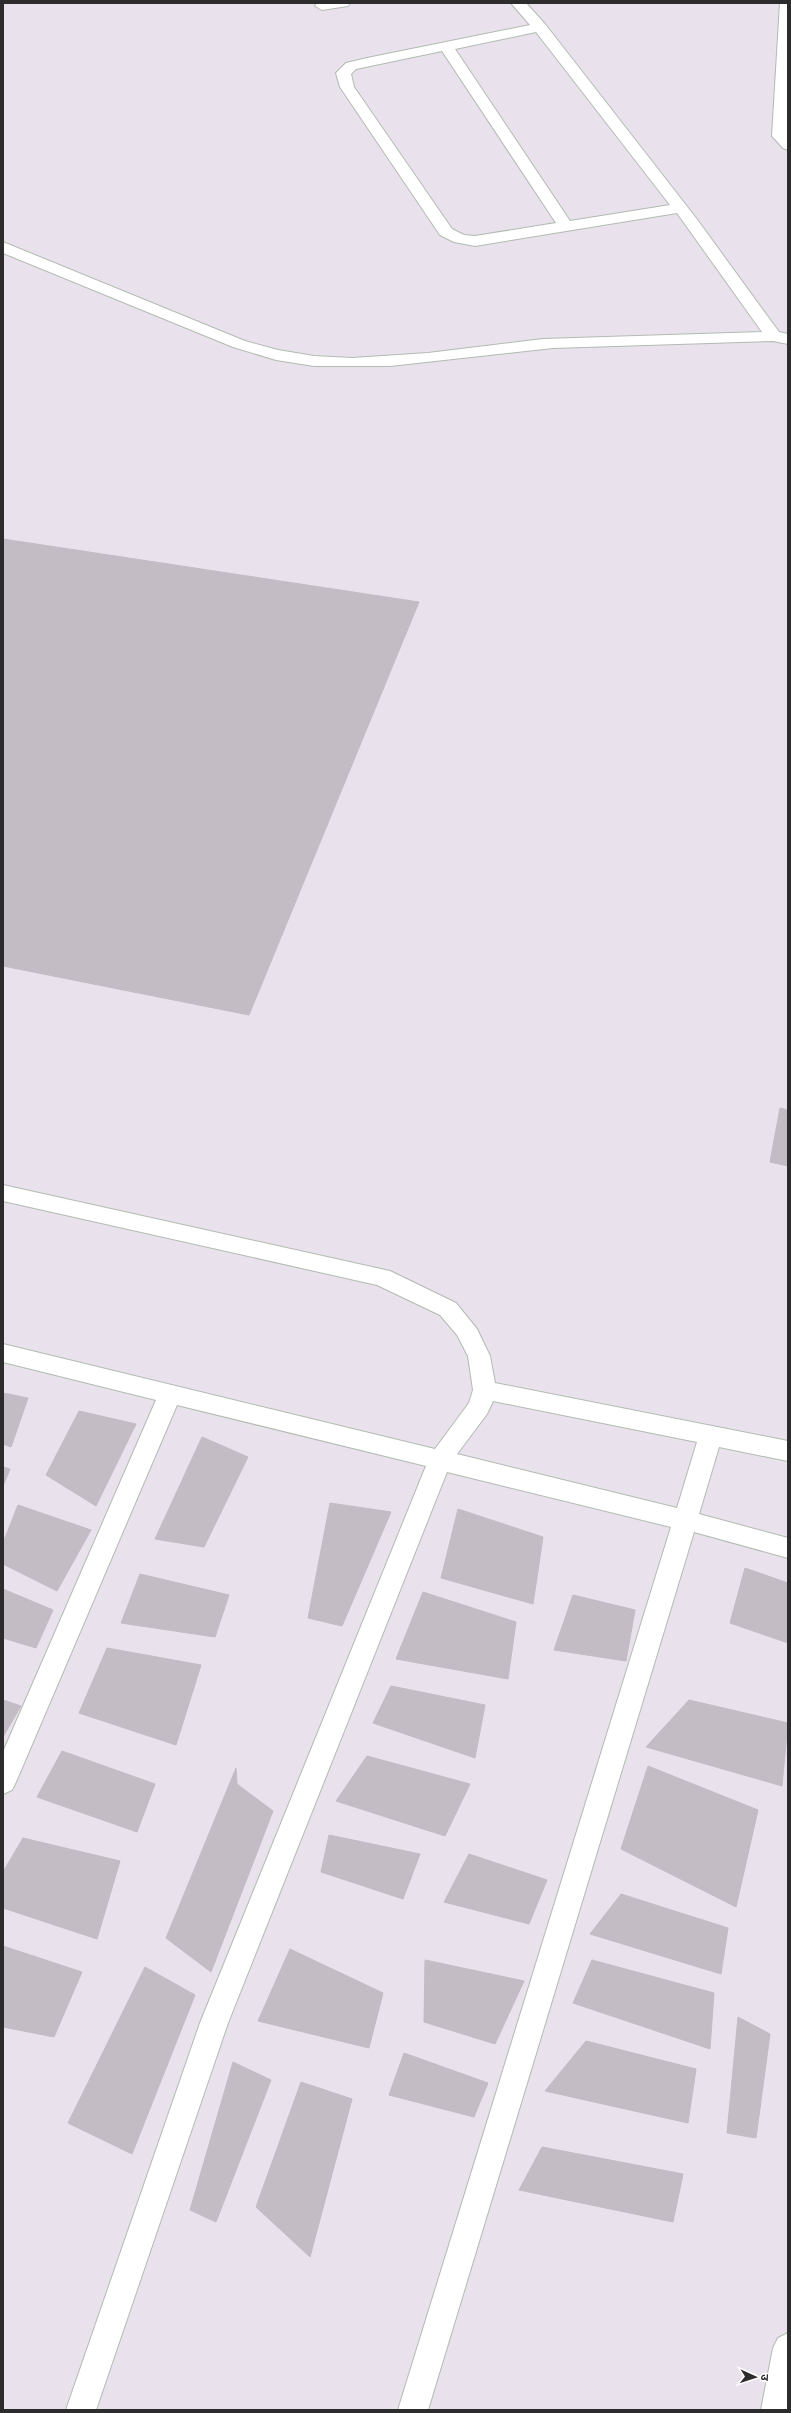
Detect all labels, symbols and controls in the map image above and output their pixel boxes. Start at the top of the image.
north arrow [735,2357,775,2397]
text: उ [758,2374,772,2382]

